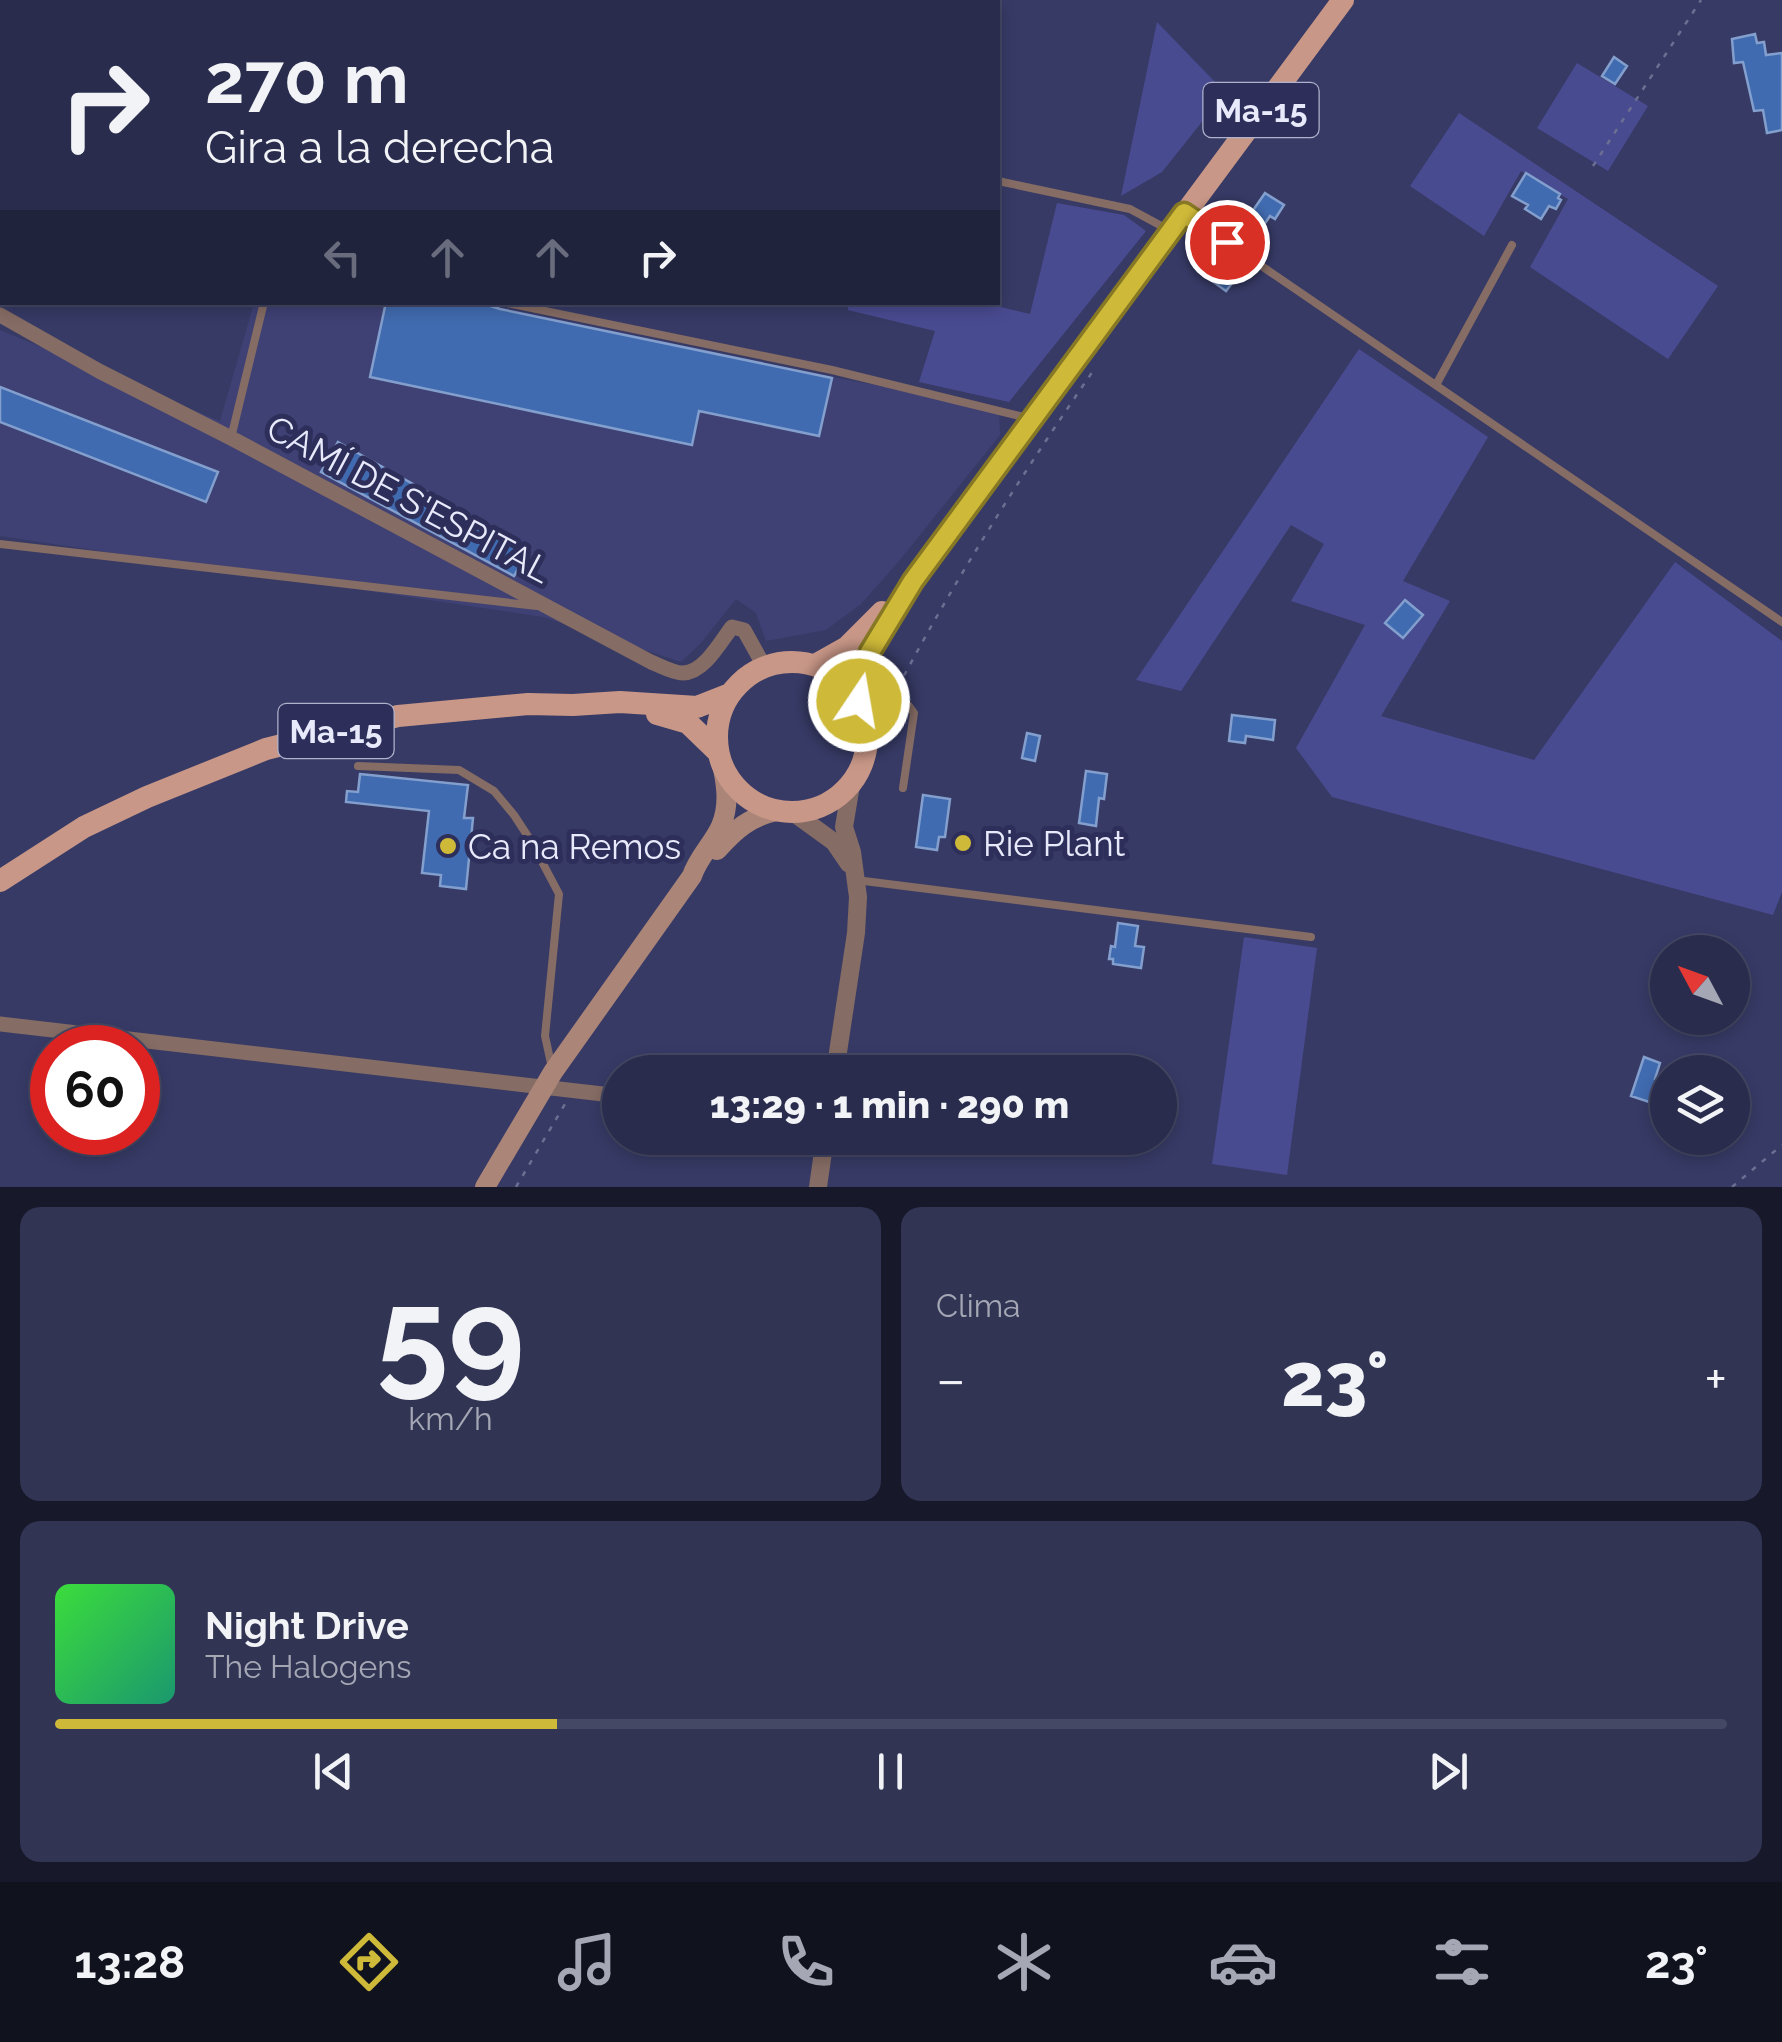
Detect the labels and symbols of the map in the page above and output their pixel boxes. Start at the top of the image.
road number: Ma-15 [1204,83,1318,137]
pin [1185,200,1270,285]
street label: CAMÍ DE S'ESPITAL [260,407,558,591]
position arrow [807,649,911,753]
road number: Ma-15 [278,704,394,758]
place label: Rie Plant [983,823,1125,864]
place label: Ca na Remos [468,826,681,867]
marker: Rie Plant [952,832,974,854]
marker: Ca na Remos [437,835,459,857]
north arrow [1650,935,1750,1035]
speed limit sign: 60 [30,1025,160,1155]

